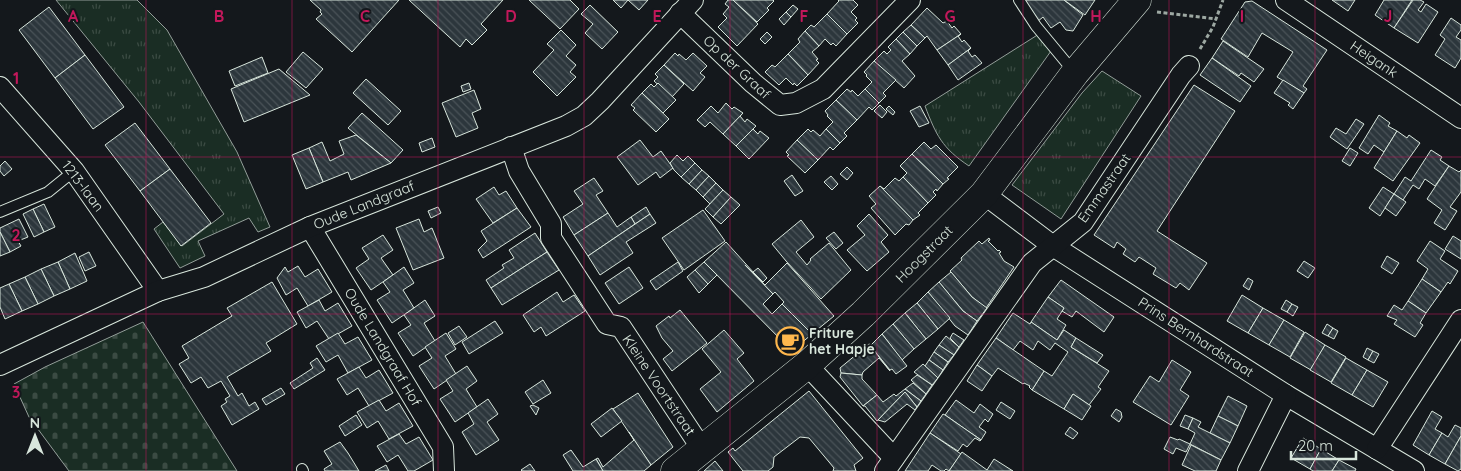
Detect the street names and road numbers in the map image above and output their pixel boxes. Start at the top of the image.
street label: Op der Graaf [700,31,774,103]
street label: Heigank [1347,37,1401,81]
street label: Emmastraat [1074,150,1135,226]
street label: 1213-laan [58,157,108,215]
street label: Oude Landgraaf [311,177,417,233]
street label: Hoogstraat [891,221,957,287]
street label: Oude Landgraaf Hof [341,285,425,409]
street label: Prins Bernhardstraat [1135,293,1257,381]
street label: Kleine Voortstraat [619,331,700,439]

